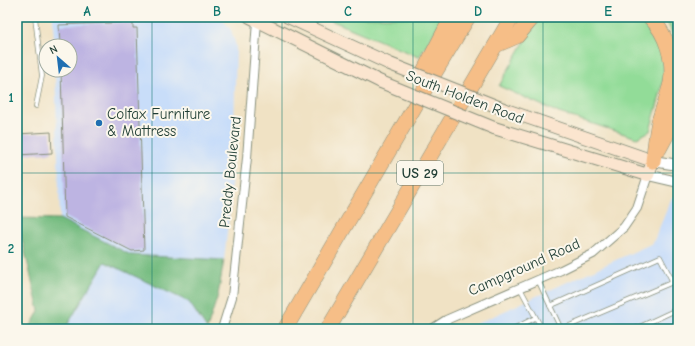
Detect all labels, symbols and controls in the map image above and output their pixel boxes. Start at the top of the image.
text: A [83,4,91,19]
text: B [213,4,221,19]
text: C [344,4,352,19]
text: D [474,4,482,19]
text: E [604,4,612,19]
north arrow [38,38,78,78]
text: N [47,42,60,57]
street label: South Holden Road [404,66,526,128]
text: 1 [8,90,14,105]
place label: Colfax Furniture & Mattress [107,105,211,140]
street label: Preddy Boulevard [215,115,245,229]
marker: Colfax Furniture & Mattress [94,118,104,128]
road number: US 29 [397,161,443,185]
street label: Campground Road [465,234,583,300]
text: 2 [8,241,14,256]

